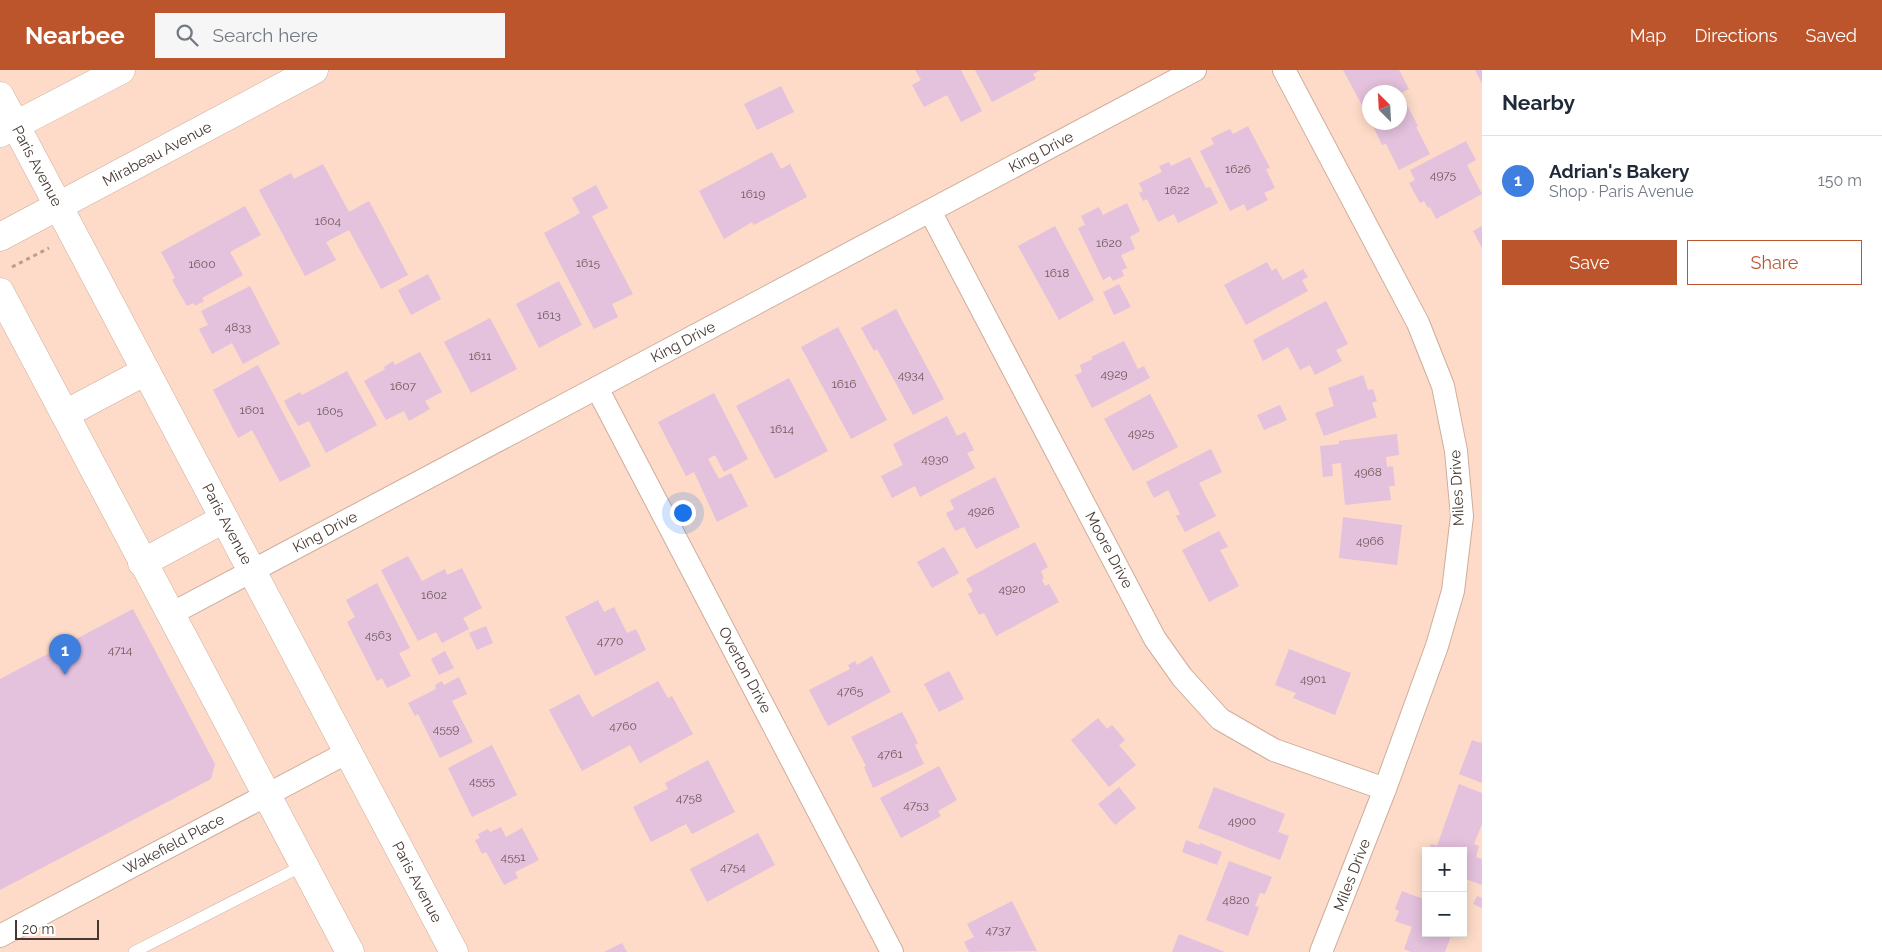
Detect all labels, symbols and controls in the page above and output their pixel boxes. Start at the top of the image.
search box [155,13,505,58]
text: Nearbee [25,21,125,50]
icon: search [173,21,201,49]
text: Search here [213,24,318,46]
text: Map [1630,25,1666,46]
text: Directions [1694,25,1778,46]
text: Saved [1806,25,1857,46]
north arrow [1362,85,1407,130]
text: Nearby [1502,90,1575,115]
street label: Mirabeau Avenue [99,118,215,190]
street label: Paris Avenue [8,122,66,210]
street label: King Drive [1006,127,1077,177]
text: Adrian's Bakery [1549,160,1689,182]
house number: 1626 [1225,162,1251,176]
house number: 4975 [1430,168,1457,182]
text: 1 [1514,171,1522,190]
text: 150 m [1818,171,1862,190]
text: Shop · Paris Avenue [1549,182,1694,201]
house number: 1622 [1165,183,1189,197]
house number: 1619 [741,187,765,201]
house number: 1604 [315,214,342,228]
house number: 1620 [1096,236,1122,250]
button: Save [1502,240,1677,285]
button: Share [1687,240,1862,285]
house number: 1615 [576,256,600,270]
house number: 1600 [188,257,216,271]
house number: 1618 [1045,266,1069,280]
house number: 1613 [537,308,561,322]
street label: King Drive [648,317,719,367]
house number: 4833 [225,320,251,334]
house number: 1611 [469,349,491,363]
house number: 4929 [1101,367,1127,381]
house number: 4934 [898,368,925,382]
house number: 1616 [832,377,856,391]
house number: 1607 [390,379,417,393]
house number: 1601 [240,403,264,417]
house number: 1605 [317,404,344,418]
house number: 1614 [770,422,794,436]
house number: 4925 [1128,426,1155,440]
street label: Miles Drive [1446,449,1468,527]
house number: 4930 [921,452,949,466]
house number: 4968 [1354,465,1382,479]
street label: Paris Avenue [198,480,256,568]
your location [670,500,696,526]
house number: 4926 [967,504,995,518]
street label: King Drive [290,507,361,557]
street label: Moore Drive [1081,509,1137,592]
house number: 4966 [1356,534,1384,548]
house number: 4920 [998,582,1026,596]
house number: 1602 [421,588,447,602]
street label: Overton Drive [715,624,775,716]
house number: 4563 [365,628,391,642]
pin: 1 [49,634,81,675]
house number: 4770 [597,634,623,648]
house number: 4714 [108,643,133,657]
house number: 4901 [1300,672,1326,686]
house number: 4765 [837,684,864,698]
house number: 4760 [609,719,637,733]
house number: 4559 [433,722,459,736]
house number: 4761 [877,747,903,761]
house number: 4555 [469,774,496,788]
house number: 4758 [676,791,702,805]
house number: 4753 [903,798,929,812]
street label: Wakefield Place [121,810,228,878]
house number: 4900 [1228,814,1256,828]
street label: Miles Drive [1330,836,1374,914]
street label: Paris Avenue [388,838,446,926]
map controls [1422,847,1467,937]
button: + [1422,847,1467,892]
house number: 4551 [501,850,525,864]
house number: 4754 [720,860,746,874]
button: − [1422,892,1467,937]
house number: 4820 [1222,893,1250,907]
scale bar [15,917,99,940]
text: 20 m [22,921,54,937]
house number: 4737 [985,923,1011,937]

